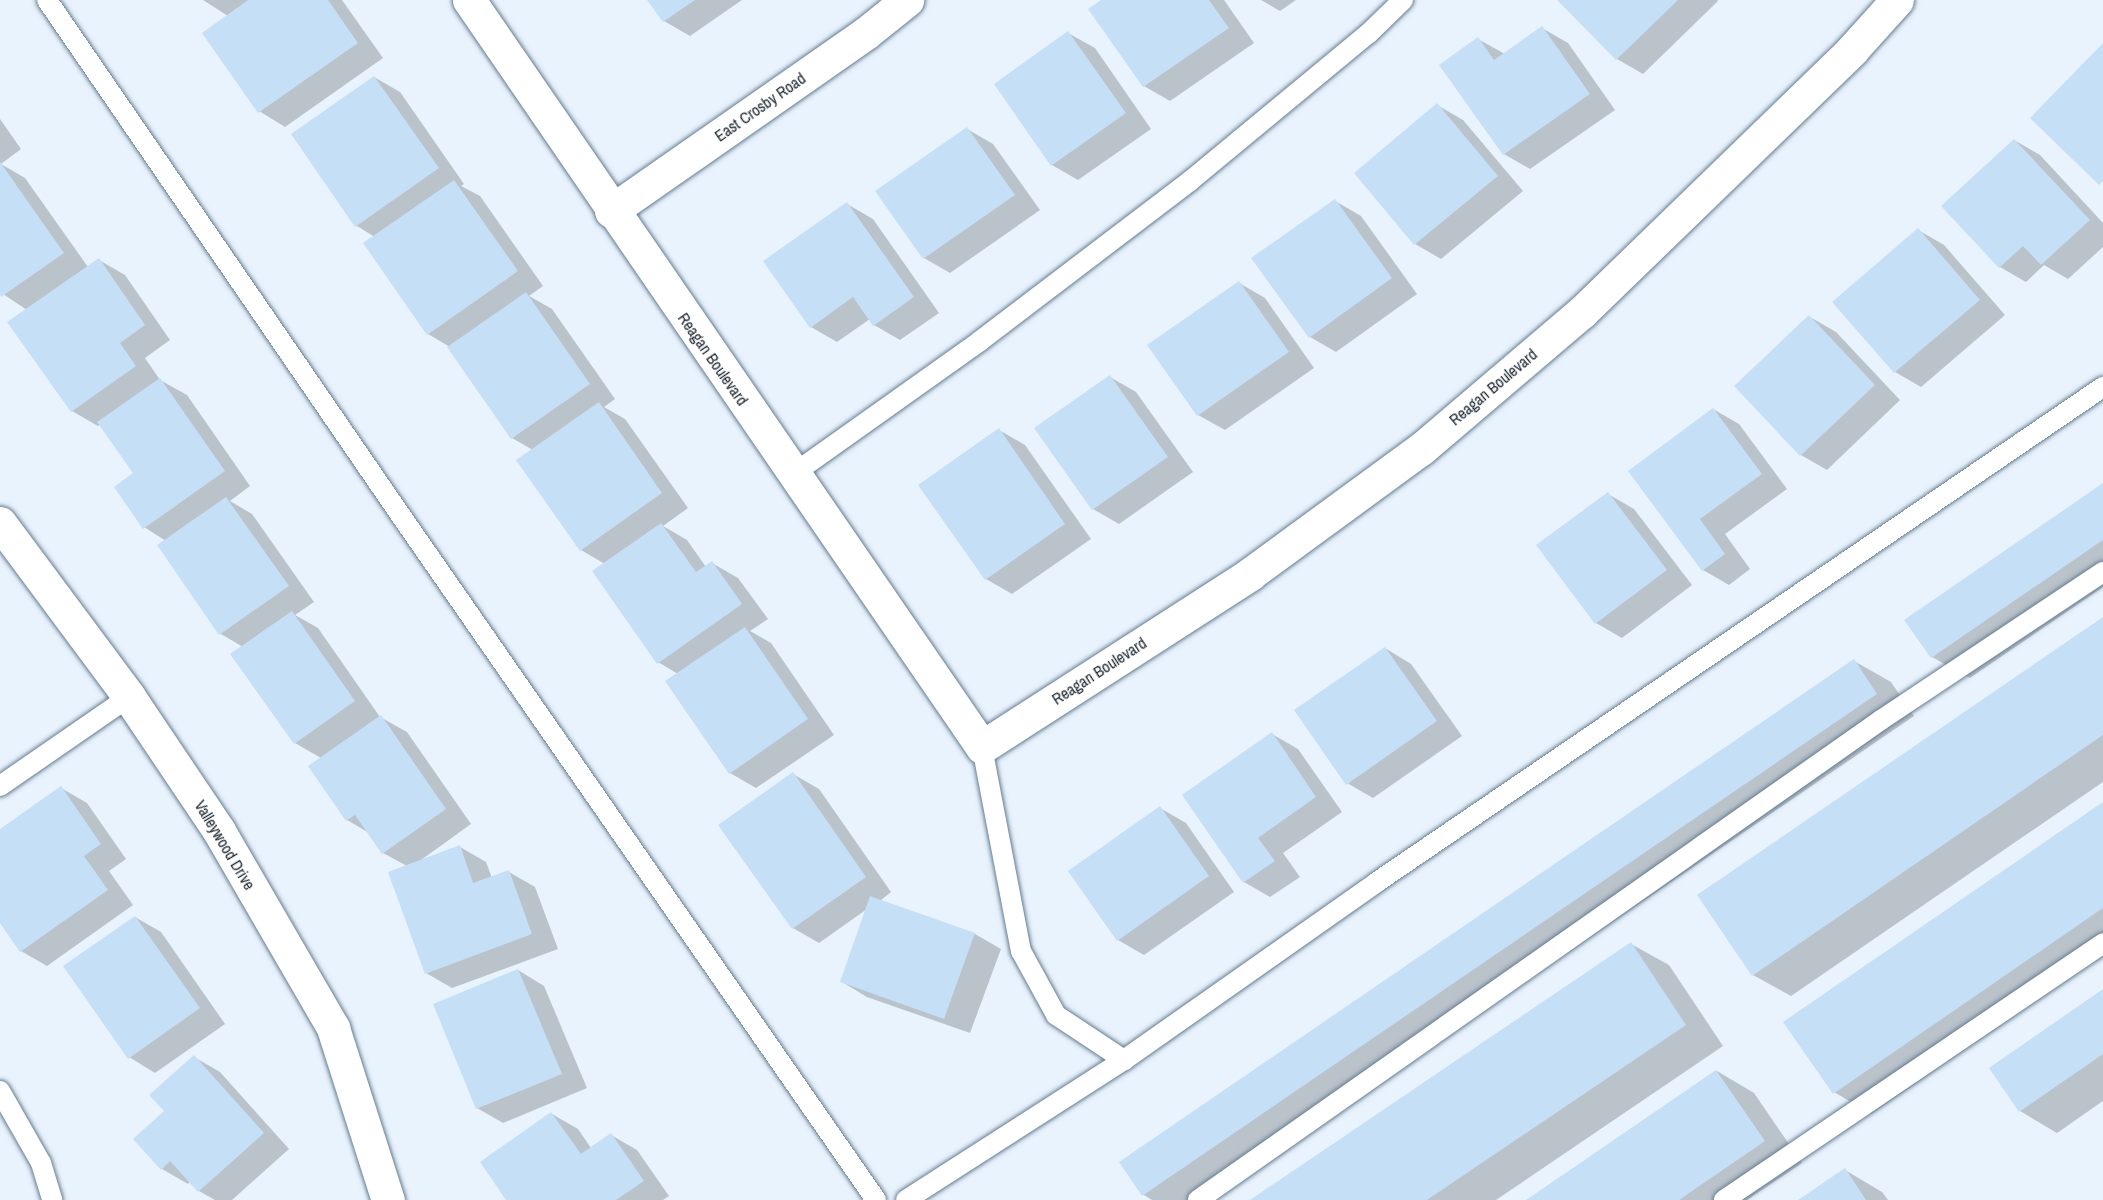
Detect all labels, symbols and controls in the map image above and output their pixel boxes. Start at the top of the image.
street label: East Crosby Road [711,69,809,145]
street label: Reagan Boulevard [674,309,752,409]
street label: Reagan Boulevard [1445,345,1541,429]
street label: Reagan Boulevard [1048,633,1150,709]
street label: Valleywood Drive [191,797,259,893]

